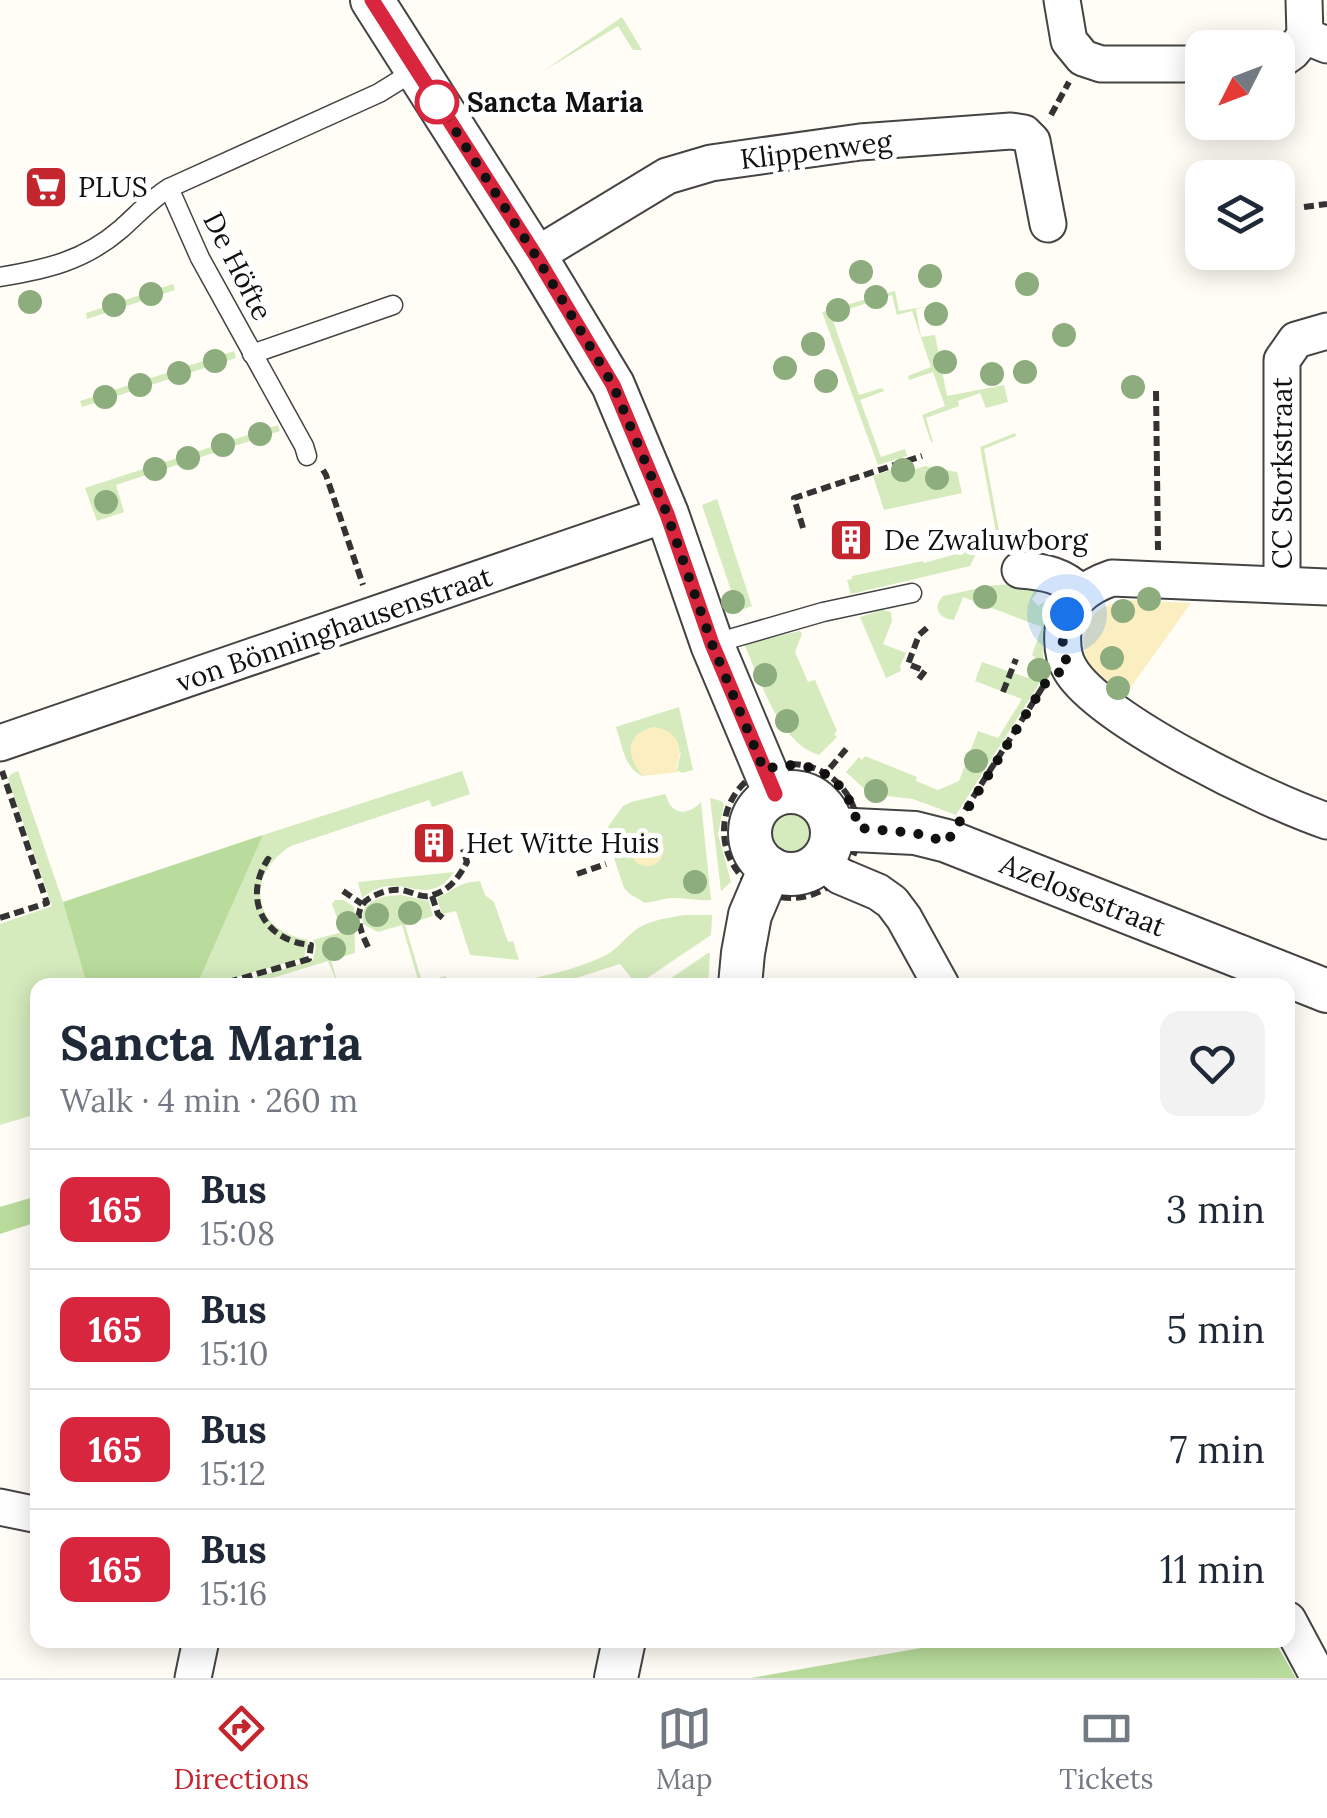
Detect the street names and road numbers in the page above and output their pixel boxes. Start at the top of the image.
street label: Klippenweg [738,123,894,177]
street label: De Höfte [195,206,281,326]
street label: CC Storkstraat [1264,377,1300,569]
street label: von Bönninghausenstraat [171,558,497,700]
street label: Azelosestraat [994,845,1171,945]

